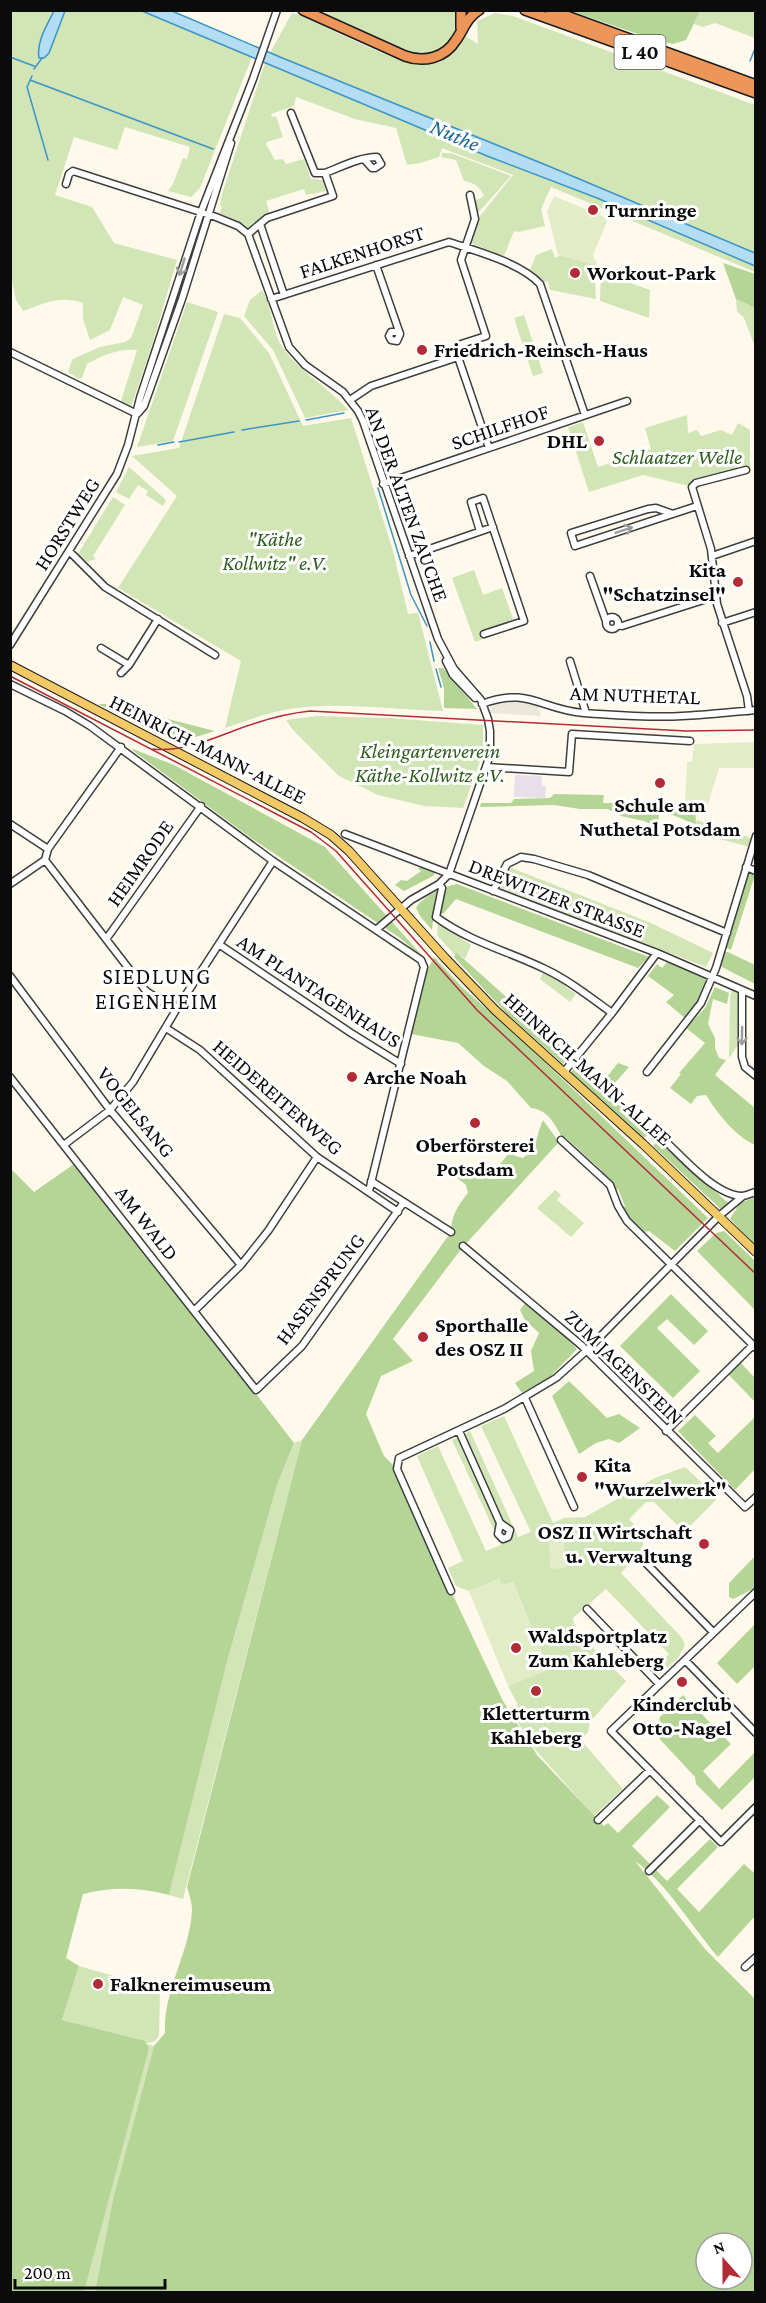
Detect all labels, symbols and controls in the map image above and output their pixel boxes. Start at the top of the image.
road number: L 40 [614,35,666,69]
water label: Nuthe [427,114,484,157]
place label: Turnringe [605,198,697,222]
marker: Turnringe [586,203,600,217]
street label: FALKENHORST [296,220,428,283]
one-way arrow [176,257,187,276]
place label: Workout-Park [586,261,716,285]
marker: Workout-Park [568,266,582,280]
place label: Friedrich-Reinsch-Haus [434,338,648,362]
marker: Friedrich-Reinsch-Haus [415,343,429,357]
street label: SCHILFHOF [448,399,552,455]
street label: AN DER ALTEN ZAUCHE [360,403,454,605]
place label: DHL [547,429,588,453]
marker: DHL [592,434,606,448]
park label: Schlaatzer Welle [612,445,742,469]
street label: HORSTWEG [29,473,105,575]
one-way arrow [614,524,633,535]
park label: "Käthe Kollwitz" e.V. [222,527,328,575]
place label: Kita "Schatzinsel" [602,558,727,606]
marker: Kita "Schatzinsel" [731,575,745,589]
street label: AM NUTHETAL [569,681,701,709]
street label: HEINRICH-MANN-ALLEE [106,689,310,809]
park label: Kleingartenverein Käthe-Kollwitz e.V. [355,739,505,787]
marker: Schule am Nuthetal Potsdam [653,776,667,790]
place label: Schule am Nuthetal Potsdam [580,793,741,841]
street label: HEIMRODE [102,815,178,911]
street label: DREWITZER STRASSE [466,853,648,943]
street label: AM PLANTAGENHAUS [233,929,405,1053]
district label: SIEDLUNG EIGENHEIM [95,964,219,1014]
street label: HEINRICH-MANN-ALLEE [499,987,677,1151]
one-way arrow [736,1025,747,1045]
street label: HEIDEREITERWEG [208,1034,348,1160]
street label: VOGELSANG [92,1062,180,1162]
place label: Arche Noah [363,1065,467,1089]
marker: Arche Noah [345,1070,359,1084]
marker: Oberförsterei Potsdam [468,1116,482,1130]
place label: Oberförsterei Potsdam [415,1133,535,1181]
street label: AM WALD [110,1181,184,1265]
street label: HASENSPRUNG [270,1229,370,1349]
street label: ZUM JAGENSTEIN [560,1304,688,1430]
place label: Sporthalle des OSZ II [435,1313,528,1361]
marker: Sporthalle des OSZ II [416,1330,430,1344]
place label: Kita "Wurzelwerk" [594,1453,727,1501]
marker: Kita "Wurzelwerk" [575,1470,589,1484]
place label: OSZ II Wirtschaft u. Verwaltung [538,1520,692,1568]
marker: OSZ II Wirtschaft u. Verwaltung [697,1537,711,1551]
place label: Waldsportplatz Zum Kahleberg [527,1624,667,1672]
marker: Waldsportplatz Zum Kahleberg [509,1641,523,1655]
marker: Kinderclub Otto-Nagel [675,1675,689,1689]
marker: Kletterturm Kahleberg [529,1684,543,1698]
place label: Kinderclub Otto-Nagel [632,1692,732,1740]
place label: Kletterturm Kahleberg [482,1701,590,1749]
place label: Falknereimuseum [110,1972,272,1996]
marker: Falknereimuseum [91,1977,105,1991]
north arrow [694,2231,754,2291]
text: N [711,2238,727,2257]
scale bar [15,2252,165,2290]
text: 200 m [24,2263,71,2283]

